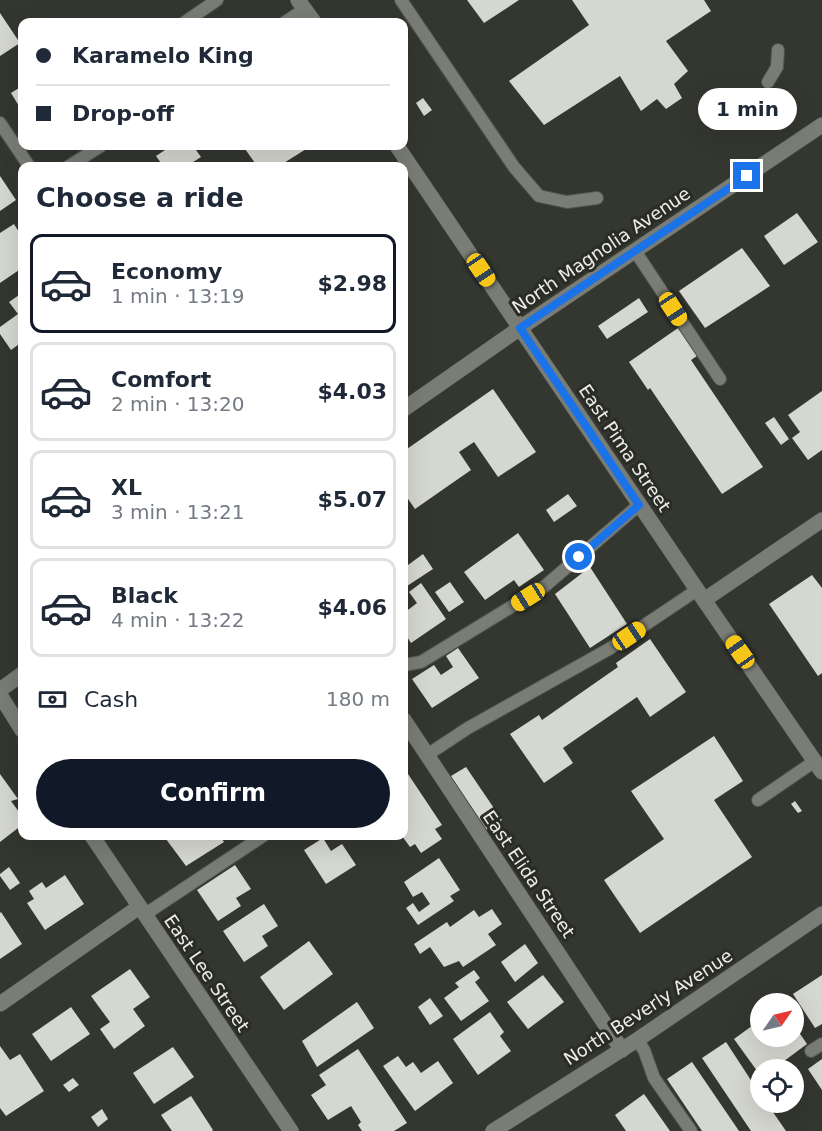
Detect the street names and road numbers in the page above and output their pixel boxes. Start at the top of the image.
street label: North Magnolia Avenue [508,183,694,317]
street label: East Pima Street [575,380,675,516]
street label: East Elida Street [479,806,579,942]
street label: East Lee Street [160,910,254,1036]
street label: North Beverly Avenue [560,945,736,1069]

